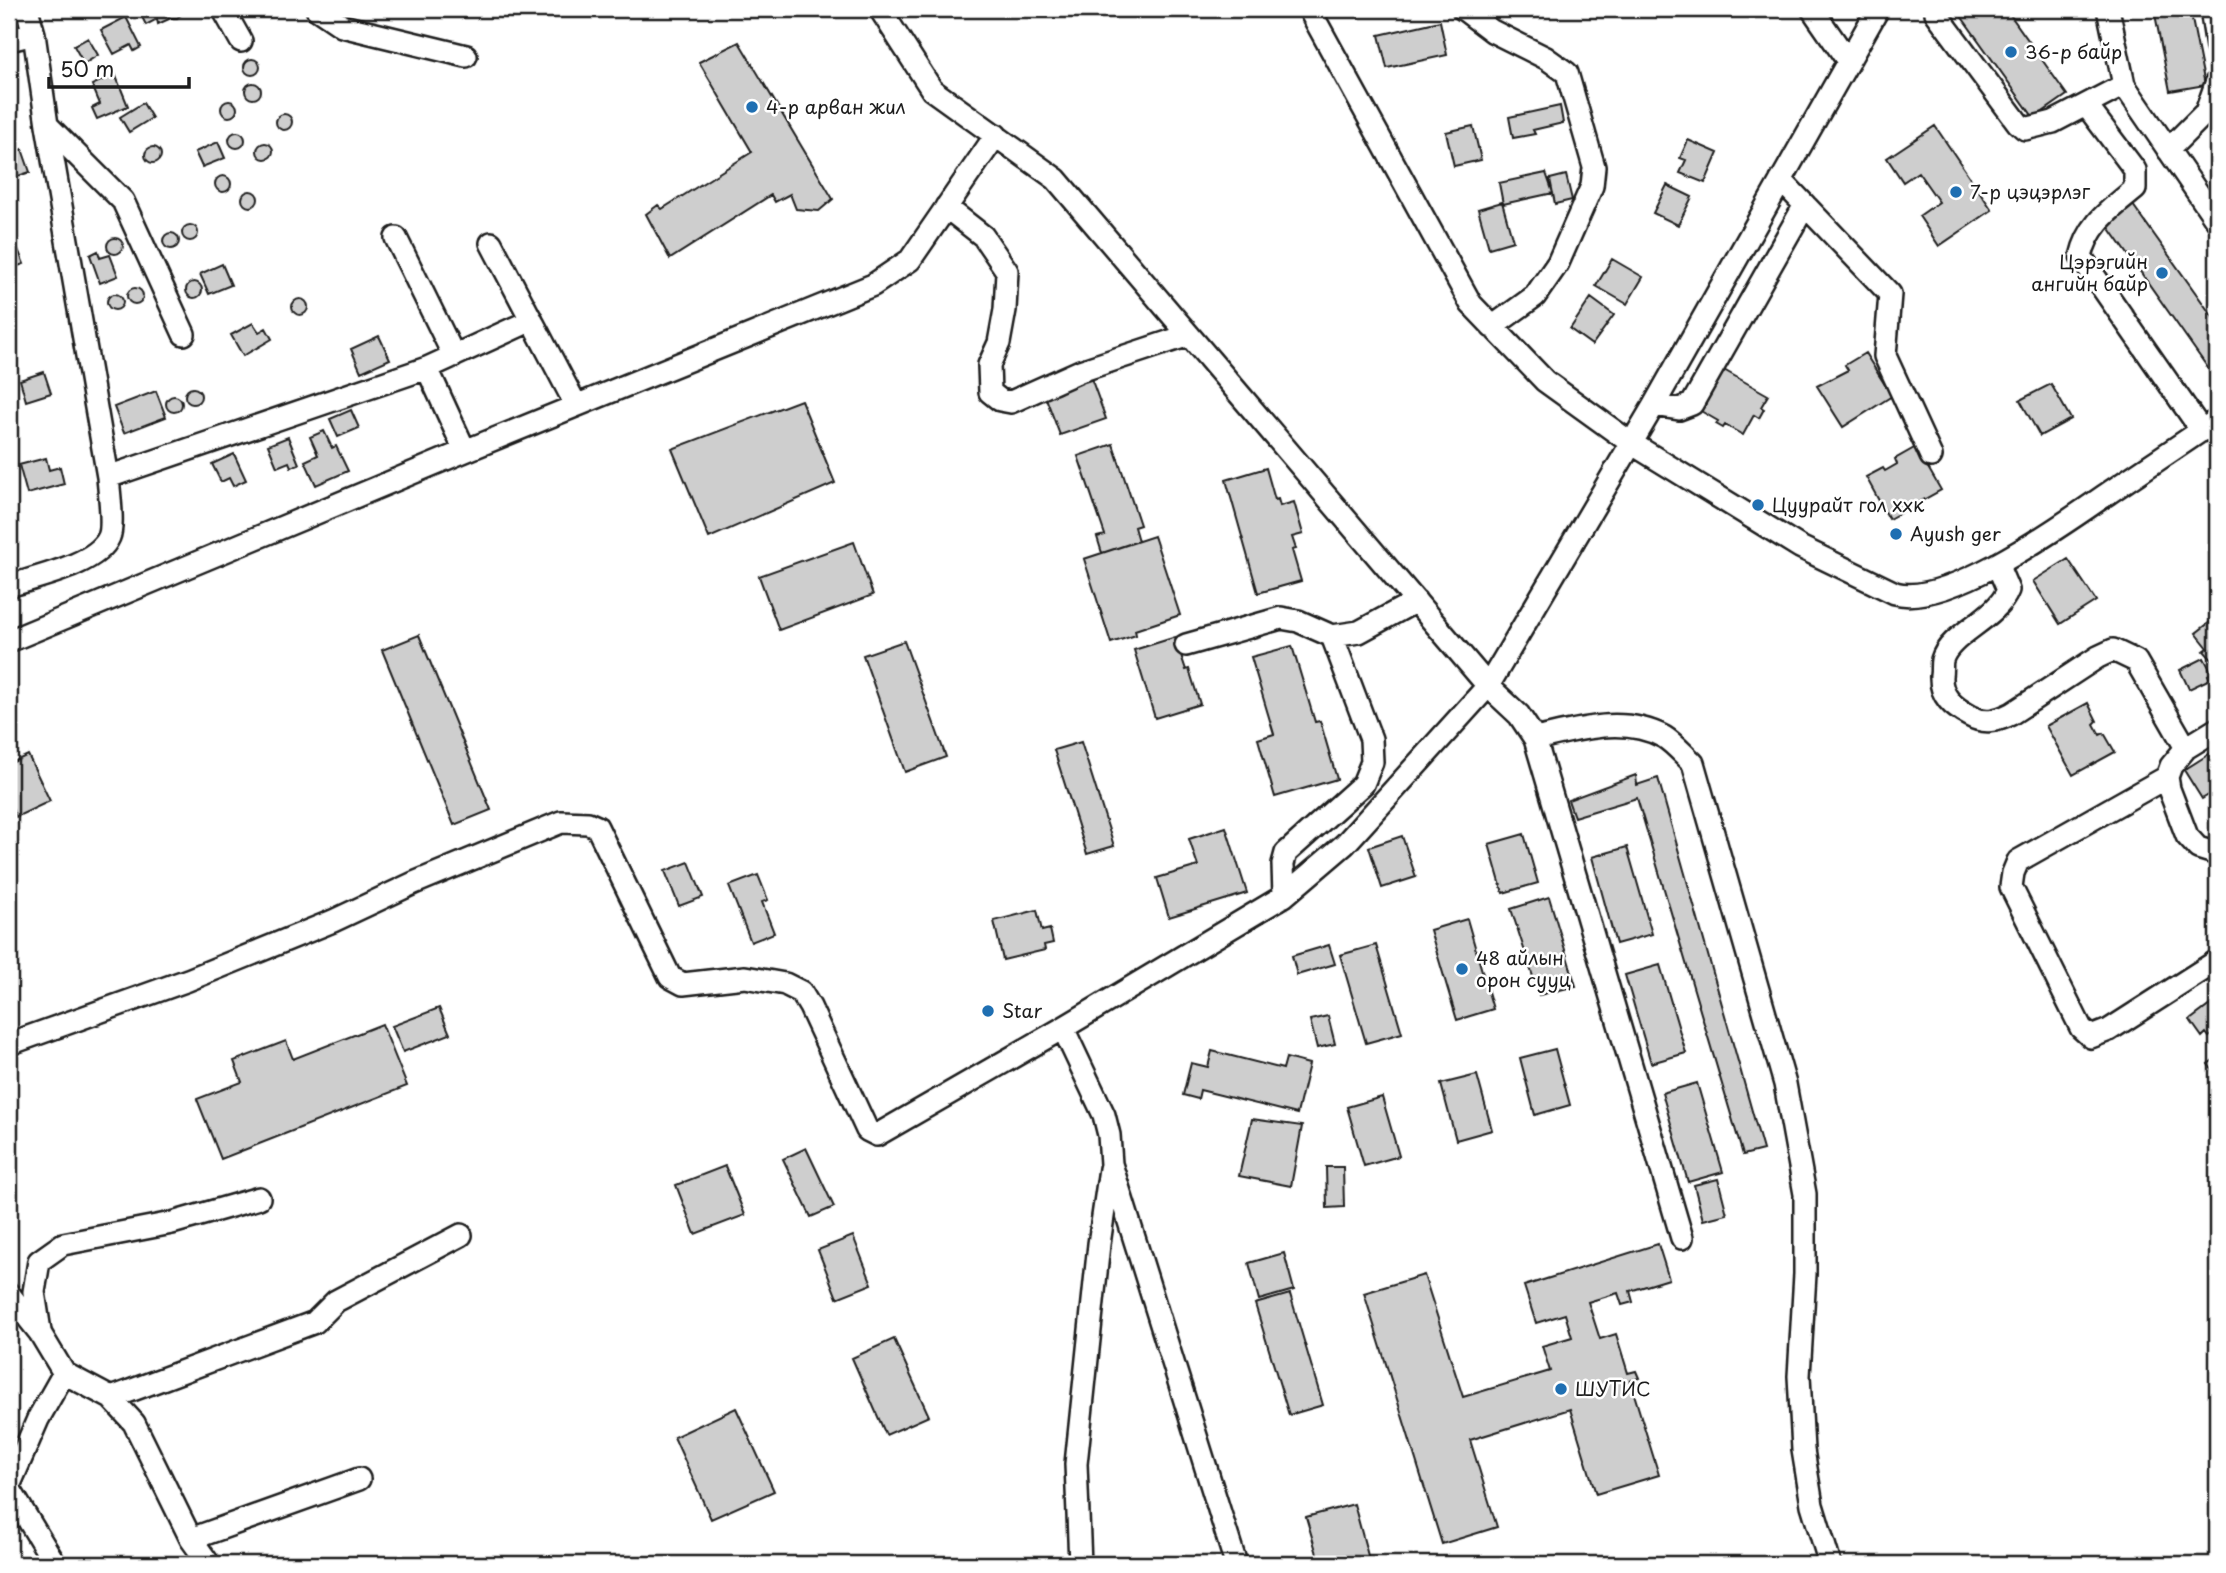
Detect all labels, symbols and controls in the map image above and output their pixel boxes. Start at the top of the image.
place label: 36-р байр [2025,37,2122,65]
marker: 36-р байр [2003,44,2019,60]
scale bar [49,46,189,90]
text: 50 m [60,52,114,84]
place label: 4-р арван жил [766,92,906,120]
marker: 4-р арван жил [744,99,760,115]
place label: 7-р цэцэрлэг [1970,177,2090,205]
marker: 7-р цэцэрлэг [1948,184,1964,200]
place label: Цэрэгийн ангийн байр [2031,247,2148,297]
marker: Цэрэгийн ангийн байр [2154,265,2170,281]
place label: Цуурайт гол ххк [1772,490,1925,518]
marker: Цуурайт гол ххк [1750,497,1766,513]
place label: Ayush ger [1910,519,2001,547]
marker: Ayush ger [1888,526,1904,542]
place label: 48 айлын орон сууц [1476,943,1571,993]
marker: 48 айлын орон сууц [1454,961,1470,977]
place label: Star [1002,996,1042,1024]
marker: Star [980,1003,996,1019]
place label: ШУТИС [1575,1374,1651,1402]
marker: ШУТИС [1553,1381,1569,1397]

